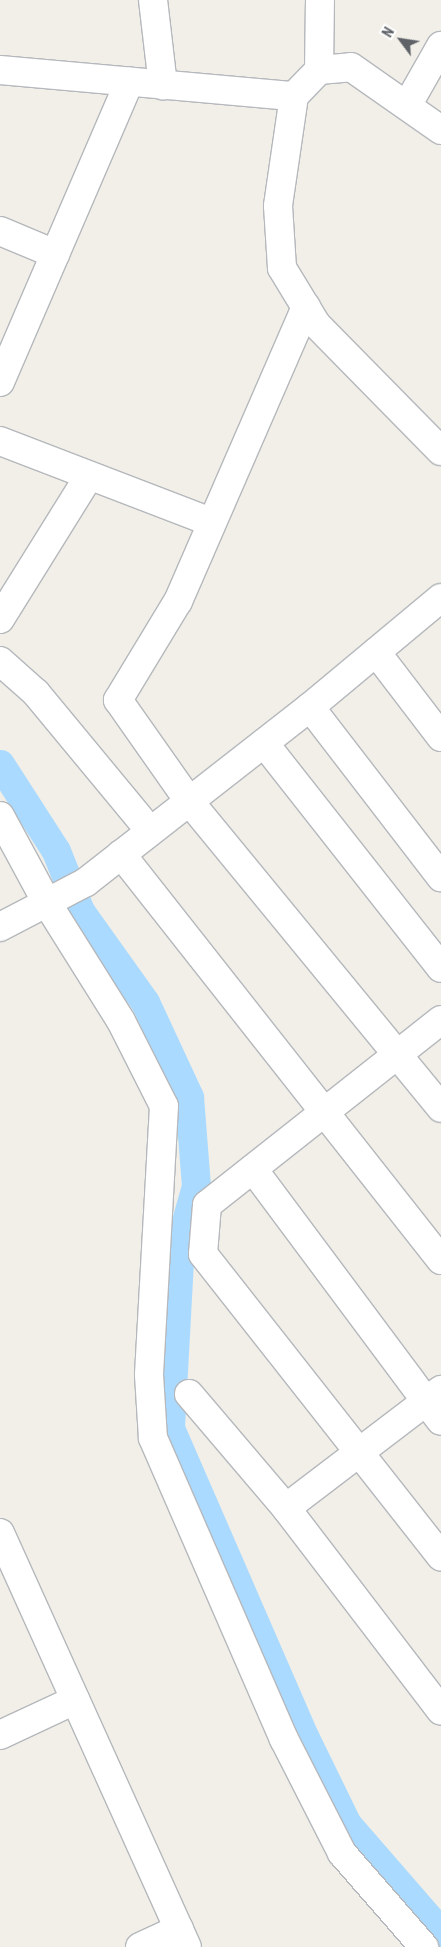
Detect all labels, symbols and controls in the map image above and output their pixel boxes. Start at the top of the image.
north arrow [376,15,426,65]
text: N [379,24,397,40]

